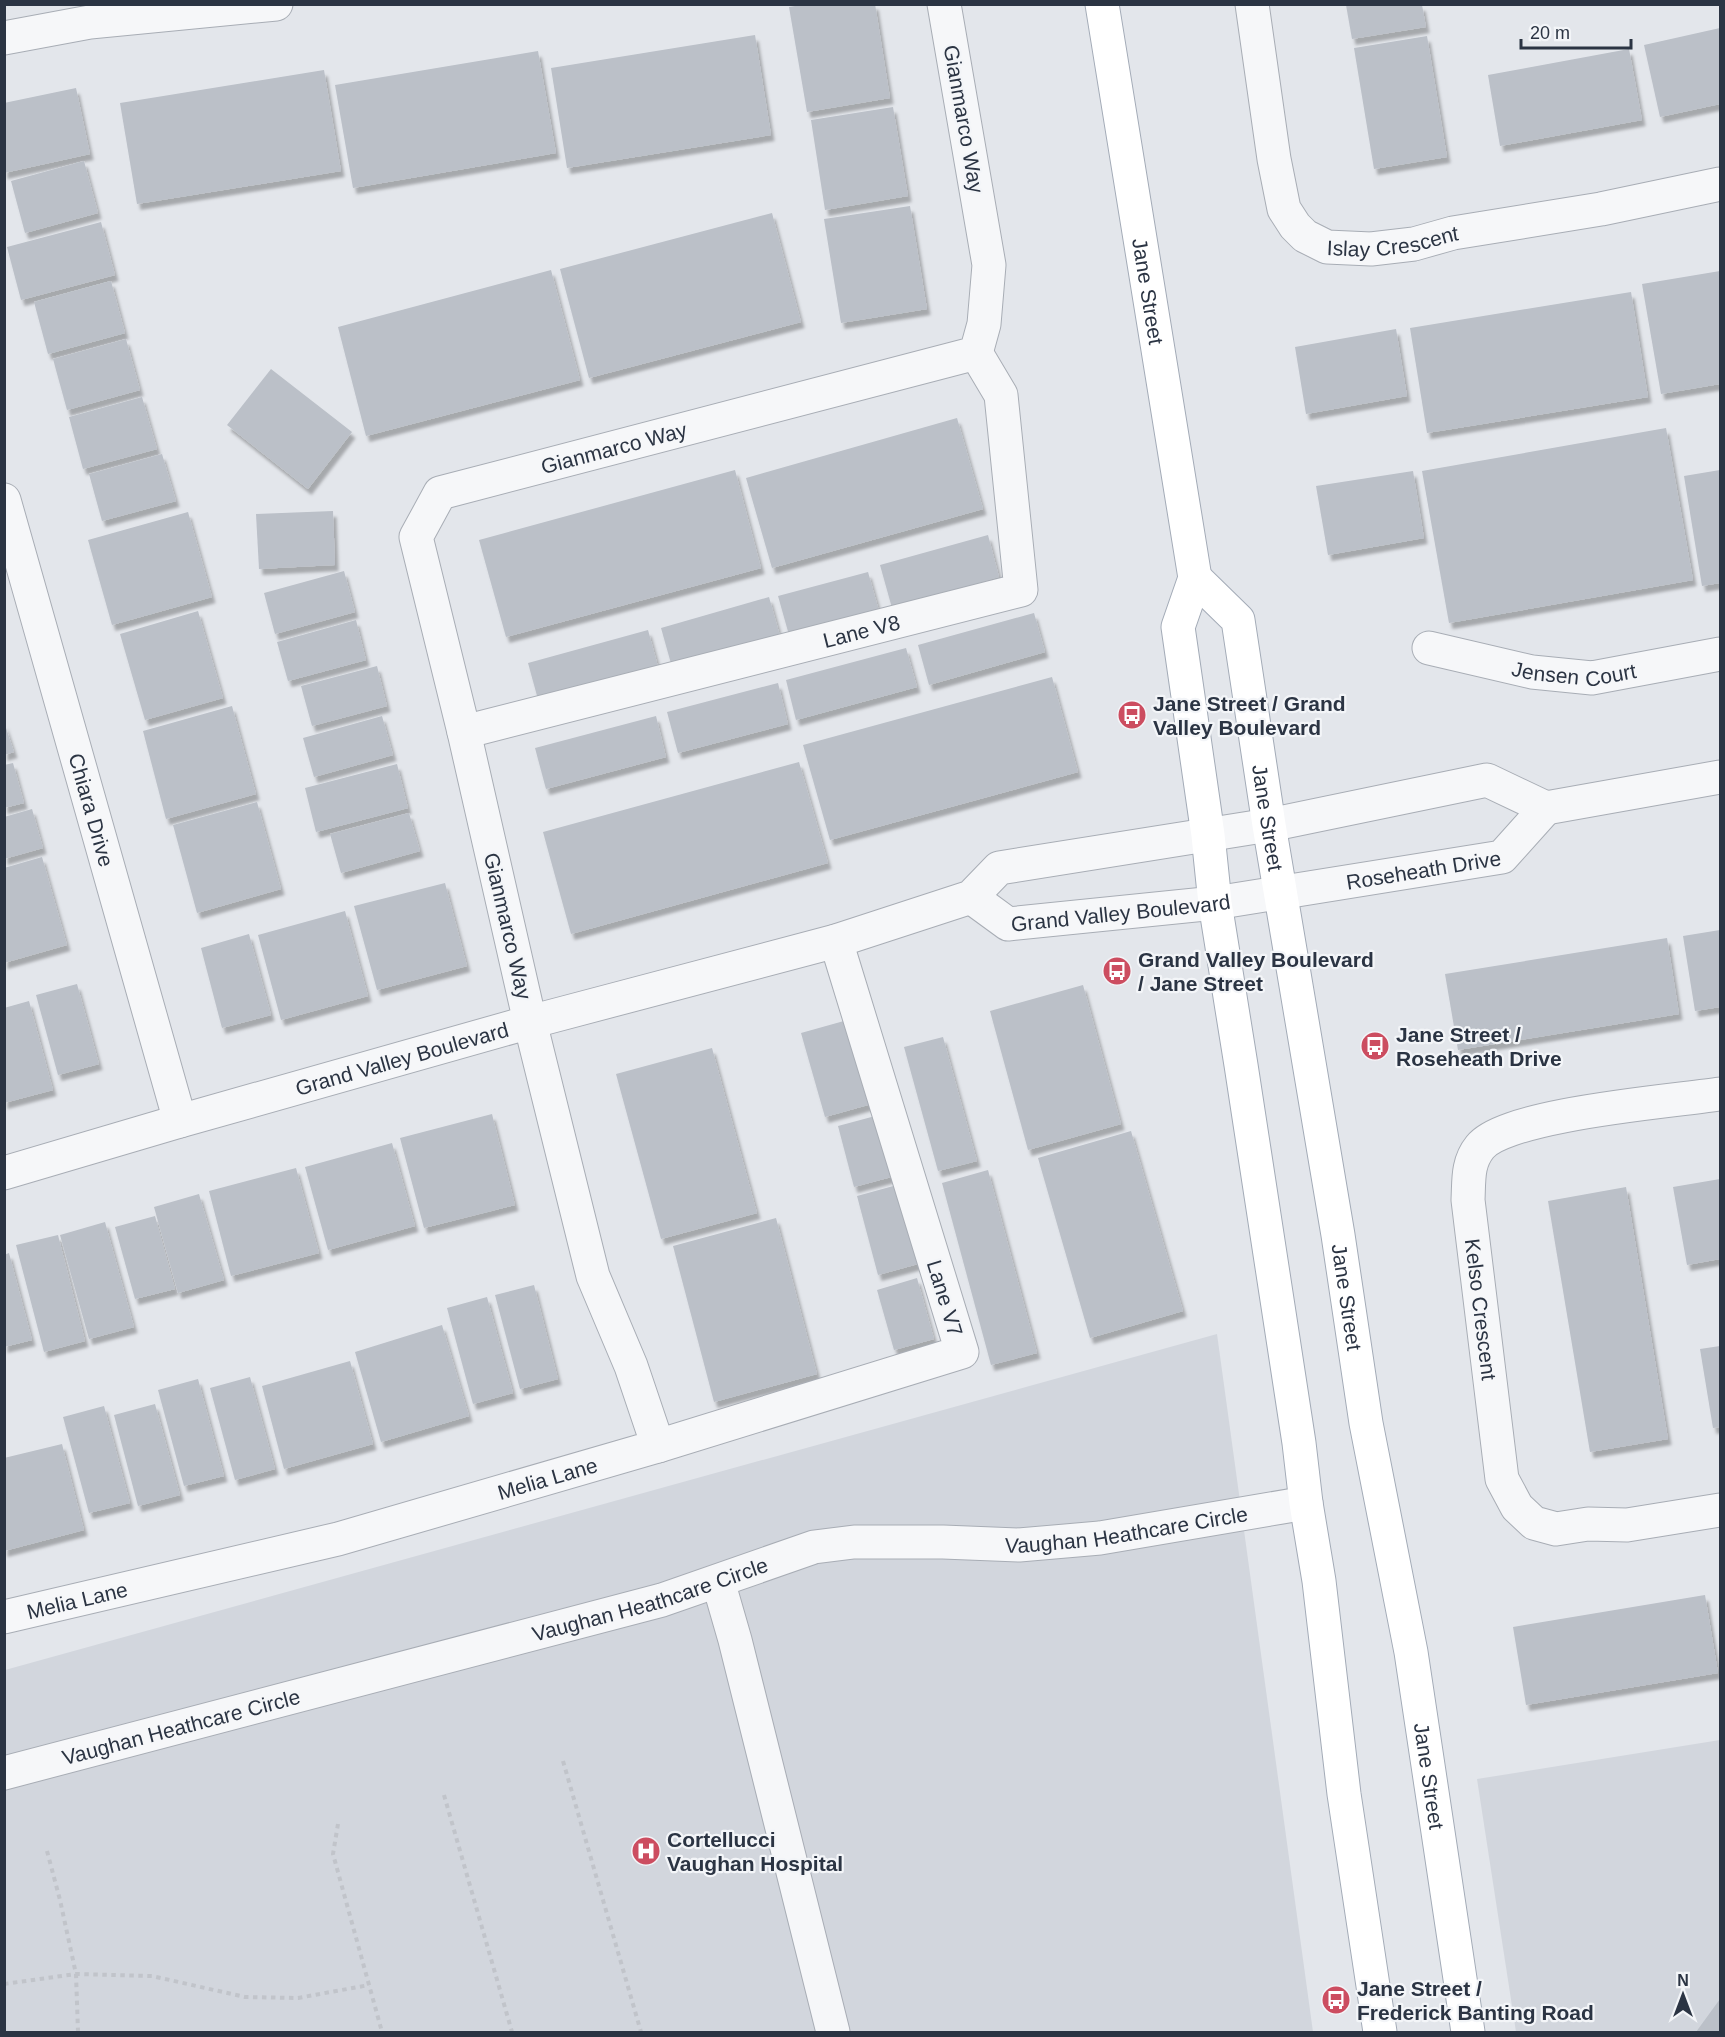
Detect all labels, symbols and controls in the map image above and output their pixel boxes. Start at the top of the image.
scale bar [1521,12,1630,50]
text: 20 m [1530,23,1570,43]
street label: Gianmarco Way [940,43,988,195]
street label: Islay Crescent [1326,221,1460,261]
street label: Jane Street [1129,236,1169,346]
street label: Gianmarco Way [538,417,690,478]
street label: Lane V8 [821,610,902,652]
street label: Jensen Court [1510,656,1638,691]
place label: Jane Street / Grand Valley Boulevard [1153,692,1346,739]
bus stop icon: Jane Street / Grand Valley Boulevard [1116,699,1148,731]
street label: Chiara Drive [65,750,119,869]
street label: Jane Street [1248,763,1288,873]
street label: Roseheath Drive [1344,846,1503,893]
street label: Gianmarco Way [480,850,536,1002]
street label: Grand Valley Boulevard [1010,889,1232,935]
place label: Grand Valley Boulevard / Jane Street [1138,948,1374,995]
bus stop icon: Grand Valley Boulevard / Jane Street [1101,955,1133,987]
street label: Grand Valley Boulevard [293,1017,511,1099]
place label: Jane Street / Roseheath Drive [1396,1023,1562,1070]
bus stop icon: Jane Street / Roseheath Drive [1359,1030,1391,1062]
street label: Kelso Crescent [1461,1237,1501,1382]
street label: Jane Street [1328,1242,1367,1352]
street label: Lane V7 [923,1257,967,1339]
street label: Melia Lane [495,1453,600,1504]
street label: Vaughan Heathcare Circle [1004,1502,1249,1557]
street label: Vaughan Heathcare Circle [530,1553,771,1645]
street label: Melia Lane [24,1577,130,1623]
street label: Vaughan Heathcare Circle [60,1684,302,1769]
street label: Jane Street [1410,1721,1449,1831]
place label: Cortellucci Vaughan Hospital [667,1828,843,1875]
hospital icon: Cortellucci Vaughan Hospital [630,1835,662,1867]
north arrow [1653,1965,1713,2025]
text: N [1677,1972,1689,1989]
place label: Jane Street / Frederick Banting Road [1357,1977,1594,2024]
bus stop icon: Jane Street / Frederick Banting Road [1320,1984,1352,2016]

